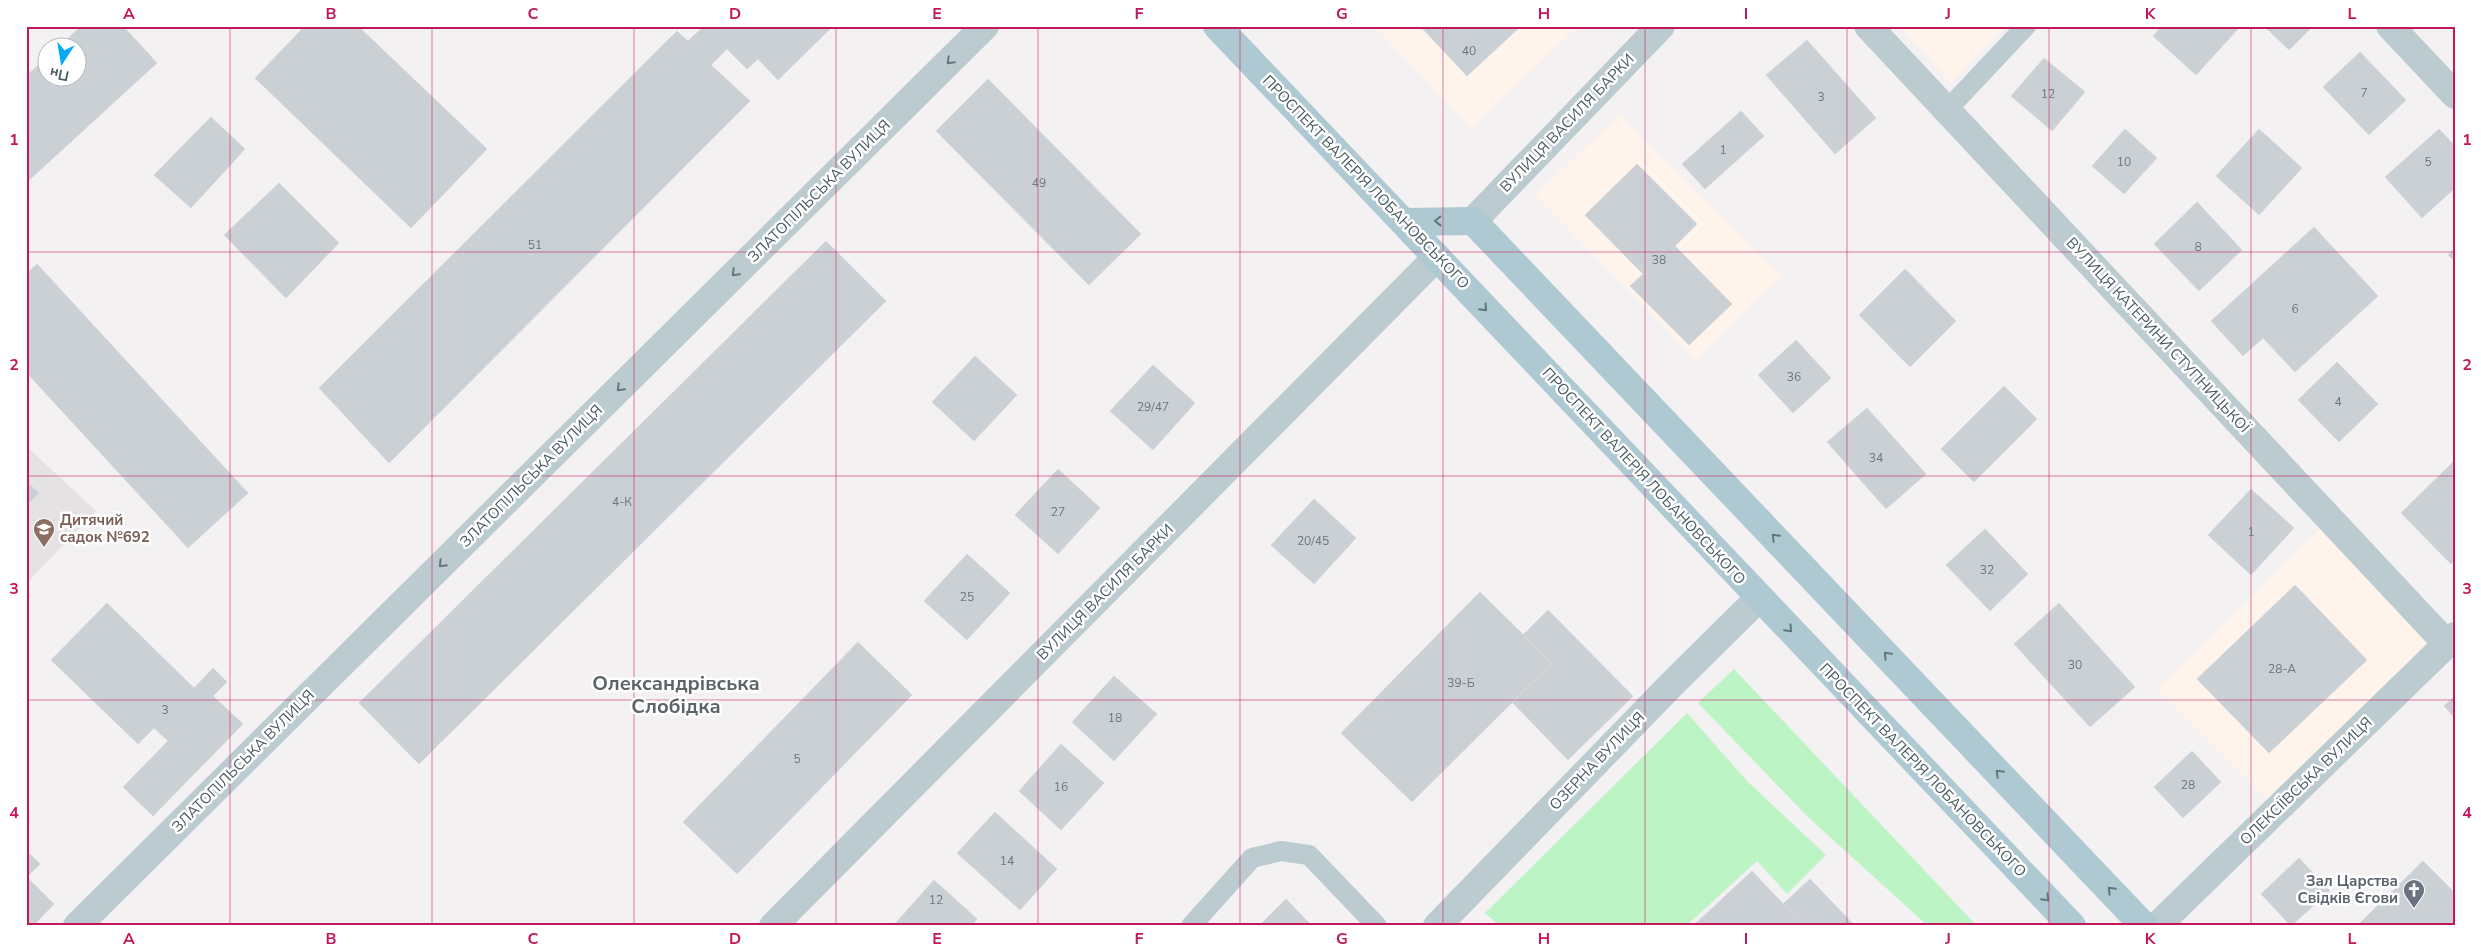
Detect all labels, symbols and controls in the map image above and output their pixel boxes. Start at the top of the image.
text: A [123,3,135,25]
text: B [325,3,337,25]
text: C [528,3,539,25]
text: D [729,3,741,25]
text: E [932,3,942,25]
text: F [1135,3,1144,25]
text: G [1336,3,1348,25]
text: H [1538,3,1550,25]
text: I [1744,3,1748,25]
text: J [1944,3,1951,25]
text: K [2145,3,2157,25]
text: L [2348,3,2357,25]
north arrow [38,38,88,88]
house number: 40 [1462,43,1476,59]
street label: ВУЛИЦЯ ВАСИЛЯ БАРКИ [1495,49,1639,197]
one-way arrow [947,55,956,64]
text: Пн [48,63,71,86]
street label: ПРОСПЕКТ ВАЛЕРІЯ ЛОБАНОВСЬКОГО [1258,71,1474,293]
house number: 7 [2360,85,2368,101]
house number: 12 [2041,86,2055,102]
house number: 3 [1817,89,1825,105]
street label: ЗЛАТОПІЛЬСЬКА ВУЛИЦЯ [743,115,895,267]
text: 1 [9,129,19,151]
text: 1 [2462,129,2472,151]
house number: 1 [1719,142,1727,158]
house number: 10 [2117,154,2131,170]
house number: 5 [2424,154,2432,170]
house number: 49 [1032,175,1046,191]
one-way arrow [1433,216,1441,226]
street label: ВУЛИЦЯ КАТЕРИНИ СТУПНИЦЬКОЇ [2062,233,2254,437]
house number: 51 [528,237,542,253]
house number: 8 [2194,239,2202,255]
house number: 38 [1652,252,1666,268]
one-way arrow [732,268,741,277]
house number: 6 [2291,301,2299,317]
one-way arrow [1478,302,1487,311]
text: 2 [9,354,19,376]
text: 2 [2462,354,2472,376]
street label: ПРОСПЕКТ ВАЛЕРІЯ ЛОБАНОВСЬКОГО [1538,363,1750,589]
house number: 36 [1787,369,1801,385]
one-way arrow [617,382,626,391]
house number: 4 [2334,394,2342,410]
house number: 29/47 [1137,399,1169,415]
street label: ЗЛАТОПІЛЬСЬКА ВУЛИЦЯ [455,400,607,552]
house number: 34 [1869,450,1883,466]
house number: 4-К [612,494,632,510]
house number: 27 [1051,504,1065,520]
place label: Дитячий садок №692 [60,510,150,547]
school or university icon: Дитячий садок №692 [32,517,56,548]
street label: ВУЛИЦЯ ВАСИЛЯ БАРКИ [1032,519,1178,665]
house number: 1 [2247,524,2255,540]
house number: 20/45 [1297,533,1329,549]
one-way arrow [1772,534,1781,543]
one-way arrow [439,558,448,567]
house number: 32 [1980,562,1994,578]
text: 3 [9,578,19,600]
text: 3 [2462,578,2472,600]
house number: 25 [960,589,974,605]
one-way arrow [1783,623,1792,632]
one-way arrow [1884,652,1893,661]
house number: 30 [2068,657,2082,673]
street label: ПРОСПЕКТ ВАЛЕРІЯ ЛОБАНОВСЬКОГО [1815,659,2031,881]
house number: 28-А [2268,661,2296,677]
district label: Олександрівська Слобідка [592,670,760,720]
house number: 39-Б [1447,675,1475,691]
street label: ЗЛАТОПІЛЬСЬКА ВУЛИЦЯ [167,685,319,837]
house number: 3 [161,702,169,718]
street label: ОЗЕРНА ВУЛИЦЯ [1545,708,1649,814]
house number: 18 [1108,710,1122,726]
street label: ОЛЕКСІЇВСЬКА ВУЛИЦЯ [2236,713,2376,849]
house number: 5 [793,751,801,767]
one-way arrow [1996,769,2005,778]
house number: 28 [2181,777,2195,793]
house number: 16 [1054,779,1068,795]
text: 4 [9,802,19,824]
text: 4 [2462,802,2472,824]
house number: 14 [1000,853,1014,869]
place label: Зал Царства Свідків Єгови [2298,871,2398,908]
church icon: Зал Царства Свідків Єгови [2402,878,2426,909]
one-way arrow [2108,887,2117,896]
house number: 12 [929,892,943,908]
one-way arrow [2040,893,2049,902]
text: A [123,928,135,950]
text: B [325,928,337,950]
text: C [528,928,539,950]
text: D [729,928,741,950]
text: E [932,928,942,950]
text: F [1135,928,1144,950]
text: G [1336,928,1348,950]
text: H [1538,928,1550,950]
text: I [1744,928,1748,950]
text: J [1944,928,1951,950]
text: K [2145,928,2157,950]
text: L [2348,928,2357,950]

